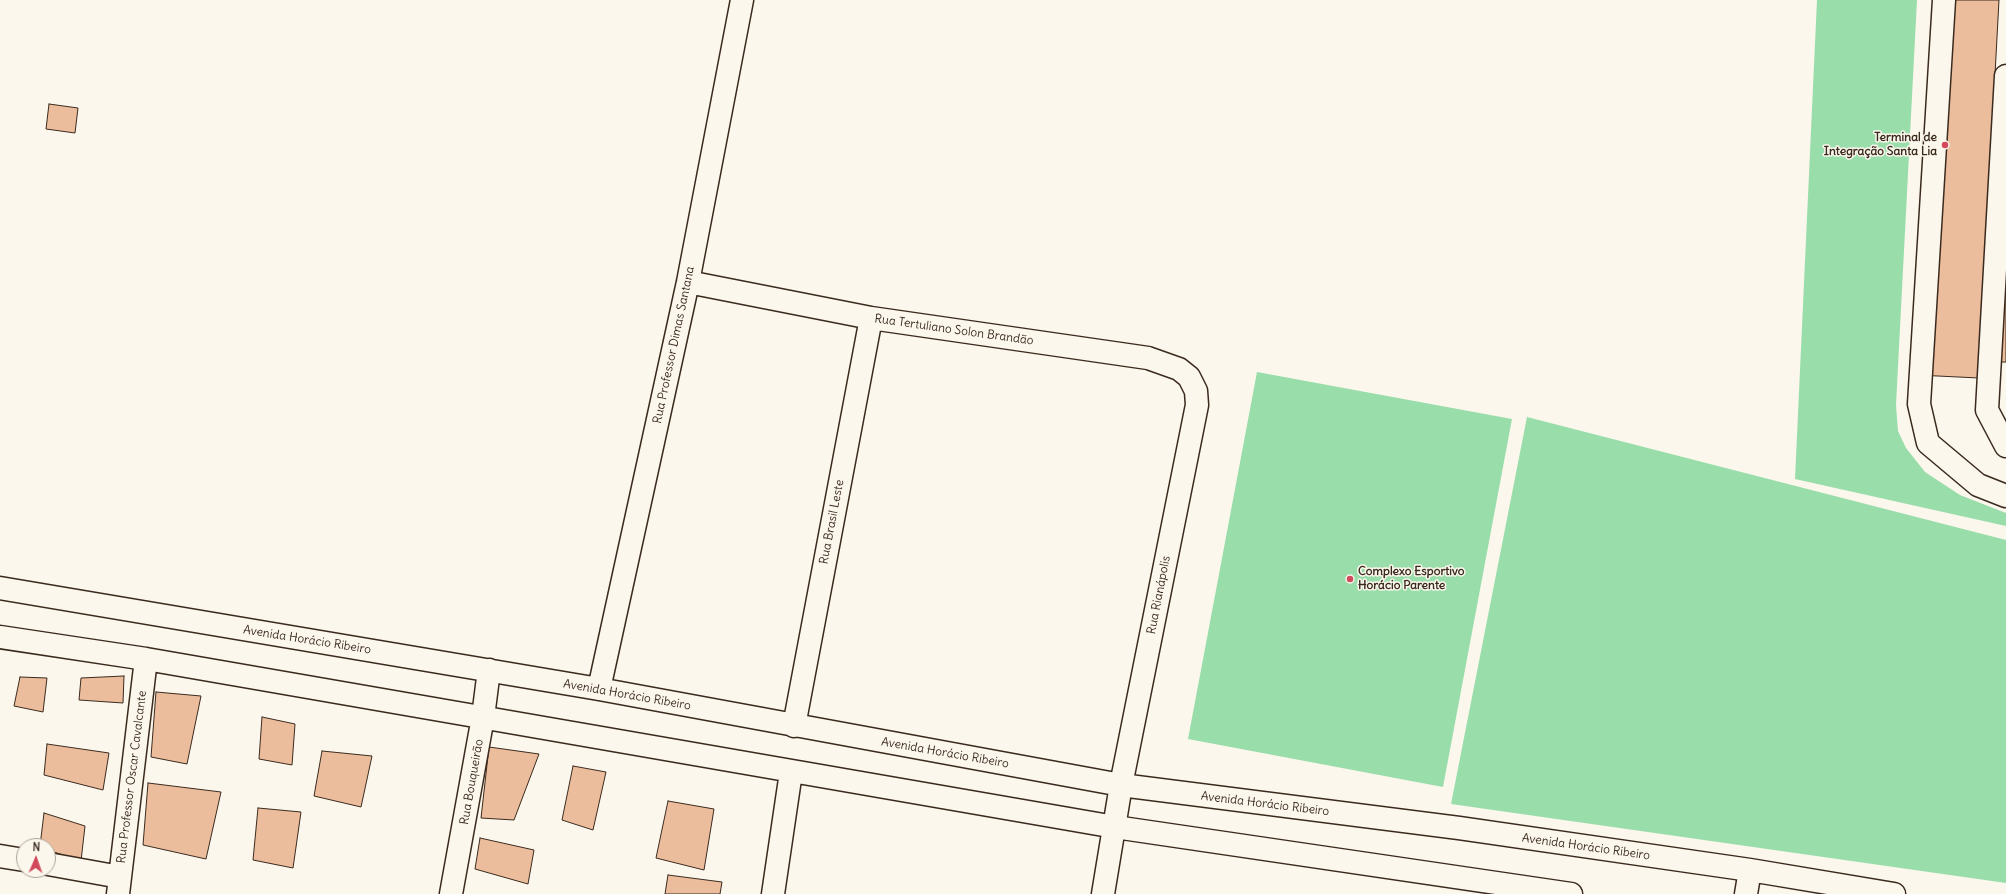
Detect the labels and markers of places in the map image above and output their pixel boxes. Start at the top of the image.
place label: Terminal de Integração Santa Lia [1824,131,1937,159]
marker: Terminal de Integração Santa Lia [1940,140,1950,150]
place label: Complexo Esportivo Horácio Parente [1358,565,1465,593]
marker: Complexo Esportivo Horácio Parente [1345,574,1355,584]

